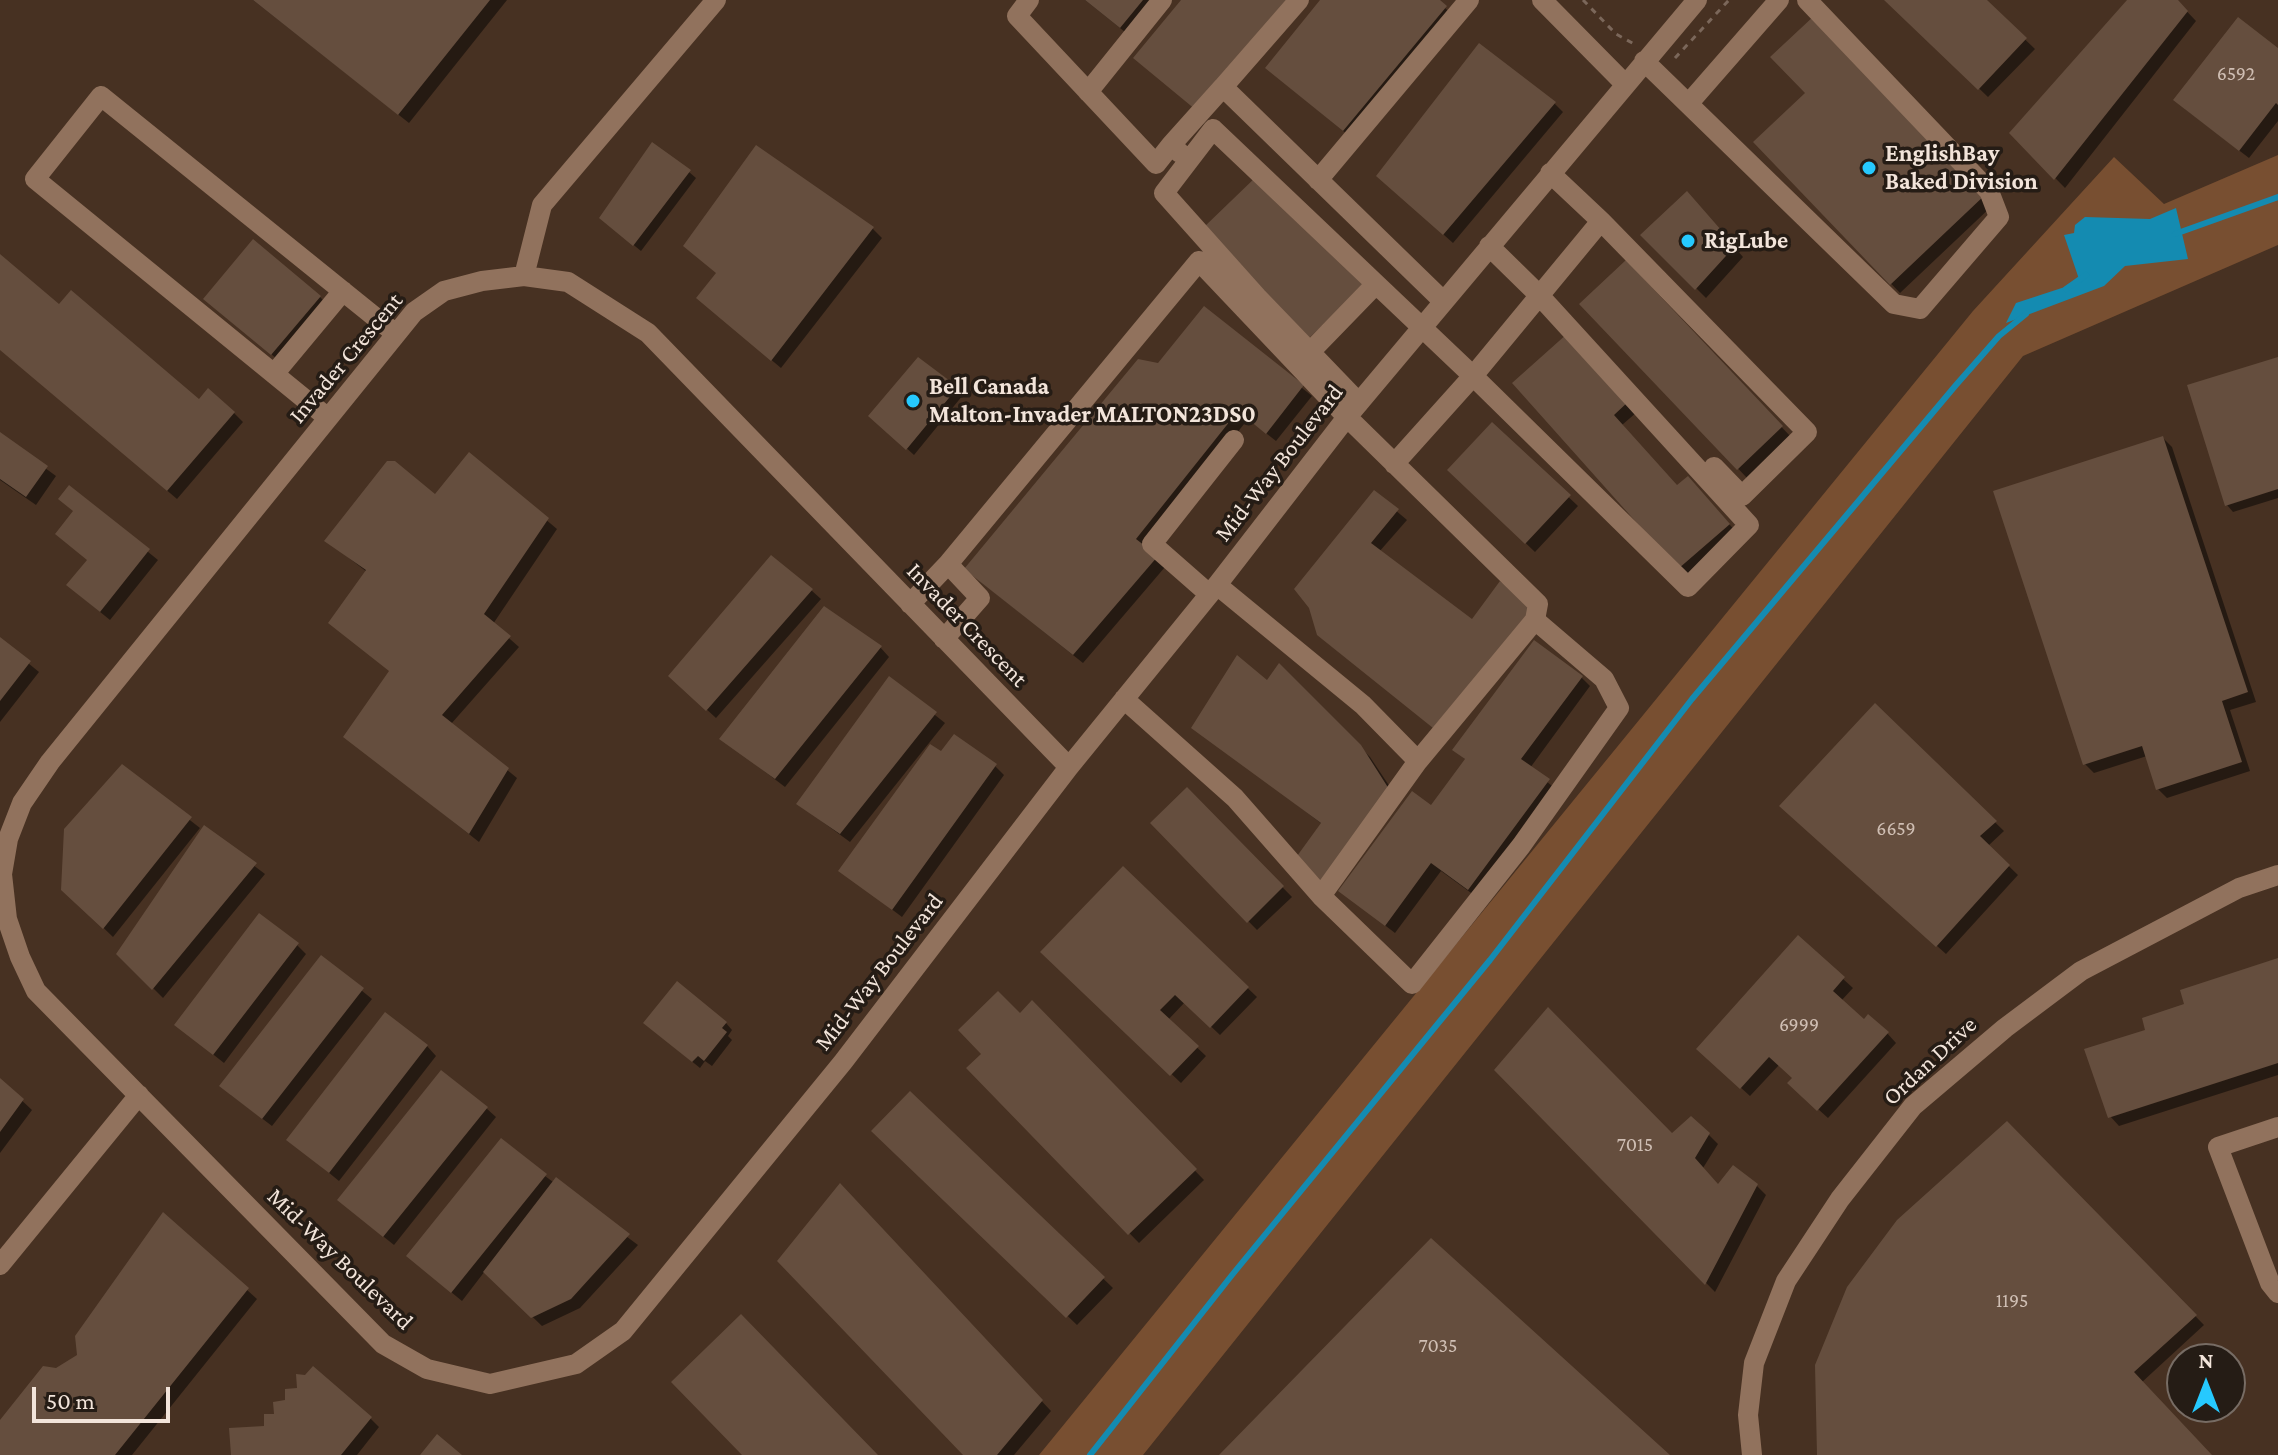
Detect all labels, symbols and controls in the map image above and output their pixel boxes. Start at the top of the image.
house number: 6592 [2217,62,2255,86]
place label: EnglishBay Baked Division [1885,140,2038,196]
marker: EnglishBay Baked Division [1860,159,1878,177]
place label: RigLube [1704,227,1788,255]
marker: RigLube [1679,232,1697,250]
street label: Invader Crescent [283,287,409,429]
place label: Bell Canada Malton-Invader MALTON23DS0 [929,373,1256,429]
street label: Mid-Way Boulevard [1209,379,1349,547]
marker: Bell Canada Malton-Invader MALTON23DS0 [904,392,922,410]
street label: Invader Crescent [900,557,1034,693]
house number: 6659 [1876,817,1916,841]
street label: Mid-Way Boulevard [809,888,949,1056]
street label: Ordan Drive [1877,1010,1983,1112]
house number: 6999 [1779,1013,1819,1037]
house number: 7015 [1617,1133,1653,1157]
street label: Mid-Way Boulevard [261,1182,419,1336]
house number: 1195 [1996,1289,2028,1313]
house number: 7035 [1419,1334,1457,1358]
north arrow [2166,1343,2246,1423]
text: N [2199,1348,2214,1373]
scale bar [36,1371,174,1421]
text: 50 m [46,1387,95,1414]

